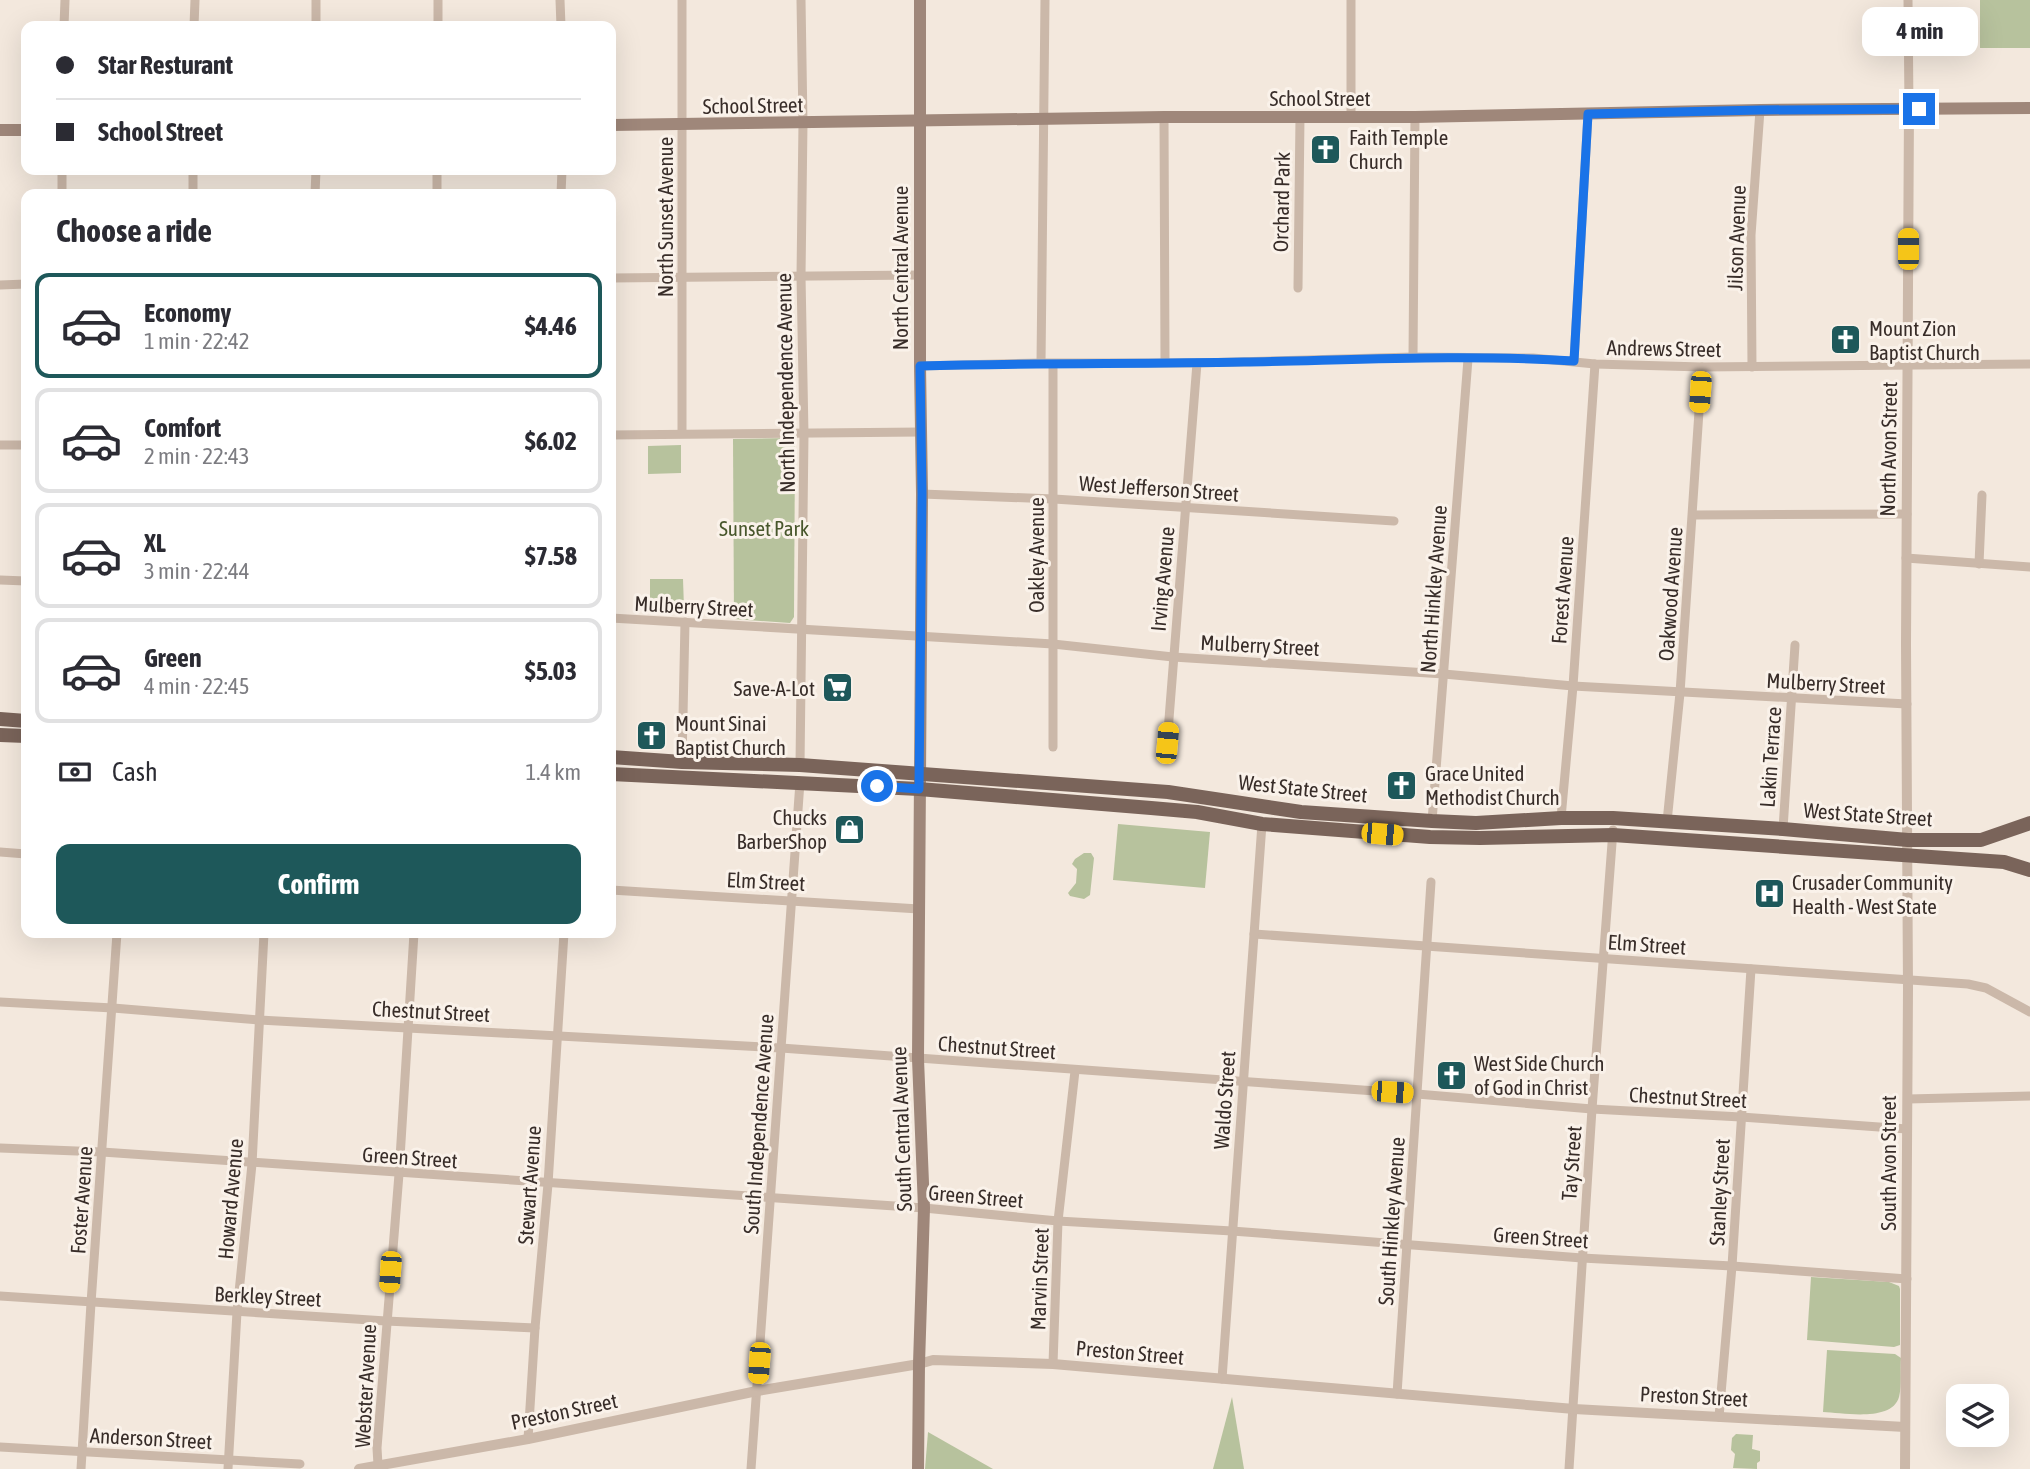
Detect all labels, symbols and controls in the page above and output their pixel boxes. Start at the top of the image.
callout: 4 min [1861,7,1977,56]
text: 4 min [1897,18,1943,44]
text: Star Resturant [98,50,233,80]
street label: School Street [1269,86,1371,110]
street label: School Street [702,92,804,118]
route end [1903,93,1935,125]
text: School Street [98,117,223,147]
place label: Faith Temple Church [1349,125,1448,173]
church icon: Faith Temple Church [1309,132,1343,166]
street label: North Sunset Avenue [653,137,677,297]
street label: Orchard Park [1268,152,1294,252]
street label: Jilson Avenue [1722,185,1750,291]
street label: North Central Avenue [888,186,912,350]
text: Choose a ride [56,212,212,249]
car [1898,228,1919,270]
street label: North Independence Avenue [771,273,799,493]
icon: car [60,294,123,357]
text: Economy [144,298,231,328]
text: $4.46 [525,311,577,341]
place label: Mount Zion Baptist Church [1869,316,1980,364]
church icon: Mount Zion Baptist Church [1829,323,1863,357]
text: 1 min · 22:42 [144,328,250,354]
street label: Andrews Street [1606,335,1722,361]
car [1689,370,1712,414]
street label: North Avon Street [1875,381,1901,517]
icon: car [60,409,123,472]
text: Comfort [144,413,221,443]
text: $6.02 [525,426,577,456]
text: 2 min · 22:43 [144,443,250,469]
street label: West Jefferson Street [1078,470,1240,506]
street label: Oakley Avenue [1024,497,1048,613]
street label: North Hinkley Avenue [1415,504,1451,674]
park label: Sunset Park [719,516,809,540]
icon: car [60,524,123,587]
street label: Irving Avenue [1145,526,1179,632]
street label: Oakwood Avenue [1653,526,1687,662]
text: XL [144,528,166,558]
street label: Forest Avenue [1546,535,1578,645]
text: $7.58 [525,541,577,571]
text: 3 min · 22:44 [144,558,250,584]
street label: Mulberry Street [634,591,754,621]
street label: Mulberry Street [1200,630,1320,660]
icon: car [60,639,123,702]
text: Green [144,643,202,673]
text: $5.03 [525,656,577,686]
street label: Mulberry Street [1766,668,1886,698]
supermarket icon: Save-A-Lot [821,671,855,705]
text: 4 min · 22:45 [144,673,250,699]
place label: Save-A-Lot [734,676,815,700]
street label: Lakin Terrace [1755,706,1785,808]
place label: Mount Sinai Baptist Church [675,711,786,759]
church icon: Mount Sinai Baptist Church [635,718,669,752]
car [1155,721,1180,765]
icon: cash [56,753,94,791]
text: Cash [112,757,158,787]
text: 1.4 km [525,759,581,785]
place label: Grace United Methodist Church [1425,761,1560,809]
church icon: Grace United Methodist Church [1385,768,1419,802]
street label: West State Street [1237,769,1369,807]
route start [861,770,893,802]
street label: West State Street [1803,798,1933,830]
place label: Chucks BarberShop [737,805,827,853]
shop icon: Chucks BarberShop [833,812,867,846]
car [1361,822,1404,846]
button: Confirm [56,844,581,924]
street label: Elm Street [726,867,806,895]
place label: Crusader Community Health - West State [1792,870,1953,918]
hospital icon: Crusader Community Health - West State [1752,877,1786,911]
street label: Elm Street [1607,929,1687,959]
street label: Chestnut Street [371,996,491,1026]
street label: South Independence Avenue [738,1013,778,1235]
street label: Chestnut Street [937,1031,1057,1063]
street label: South Central Avenue [886,1046,916,1212]
street label: Waldo Street [1209,1050,1239,1150]
place label: West Side Church of God in Christ [1474,1051,1604,1099]
church icon: West Side Church of God in Christ [1434,1058,1468,1092]
car [1371,1080,1414,1104]
street label: Chestnut Street [1628,1082,1748,1112]
street label: South Avon Street [1876,1095,1900,1231]
street label: Stewart Avenue [513,1125,545,1245]
street label: Tay Street [1556,1125,1586,1201]
street label: South Hinkley Avenue [1373,1136,1409,1306]
street label: Howard Avenue [213,1138,247,1260]
street label: Stanley Street [1704,1138,1734,1246]
street label: Green Street [362,1142,458,1172]
street label: Foster Avenue [65,1145,97,1255]
street label: Green Street [927,1180,1025,1212]
street label: Green Street [1493,1222,1589,1252]
street label: Marvin Street [1025,1227,1053,1331]
car [379,1250,402,1294]
street label: Berkley Street [214,1281,322,1311]
street label: Webster Avenue [350,1323,380,1449]
street label: Preston Street [1075,1335,1185,1369]
car [748,1341,771,1385]
street label: Preston Street [1639,1381,1749,1411]
map controls [1946,1384,2009,1447]
button: layers [1946,1384,2009,1447]
street label: Preston Street [509,1388,619,1434]
street label: Anderson Street [89,1423,213,1453]

